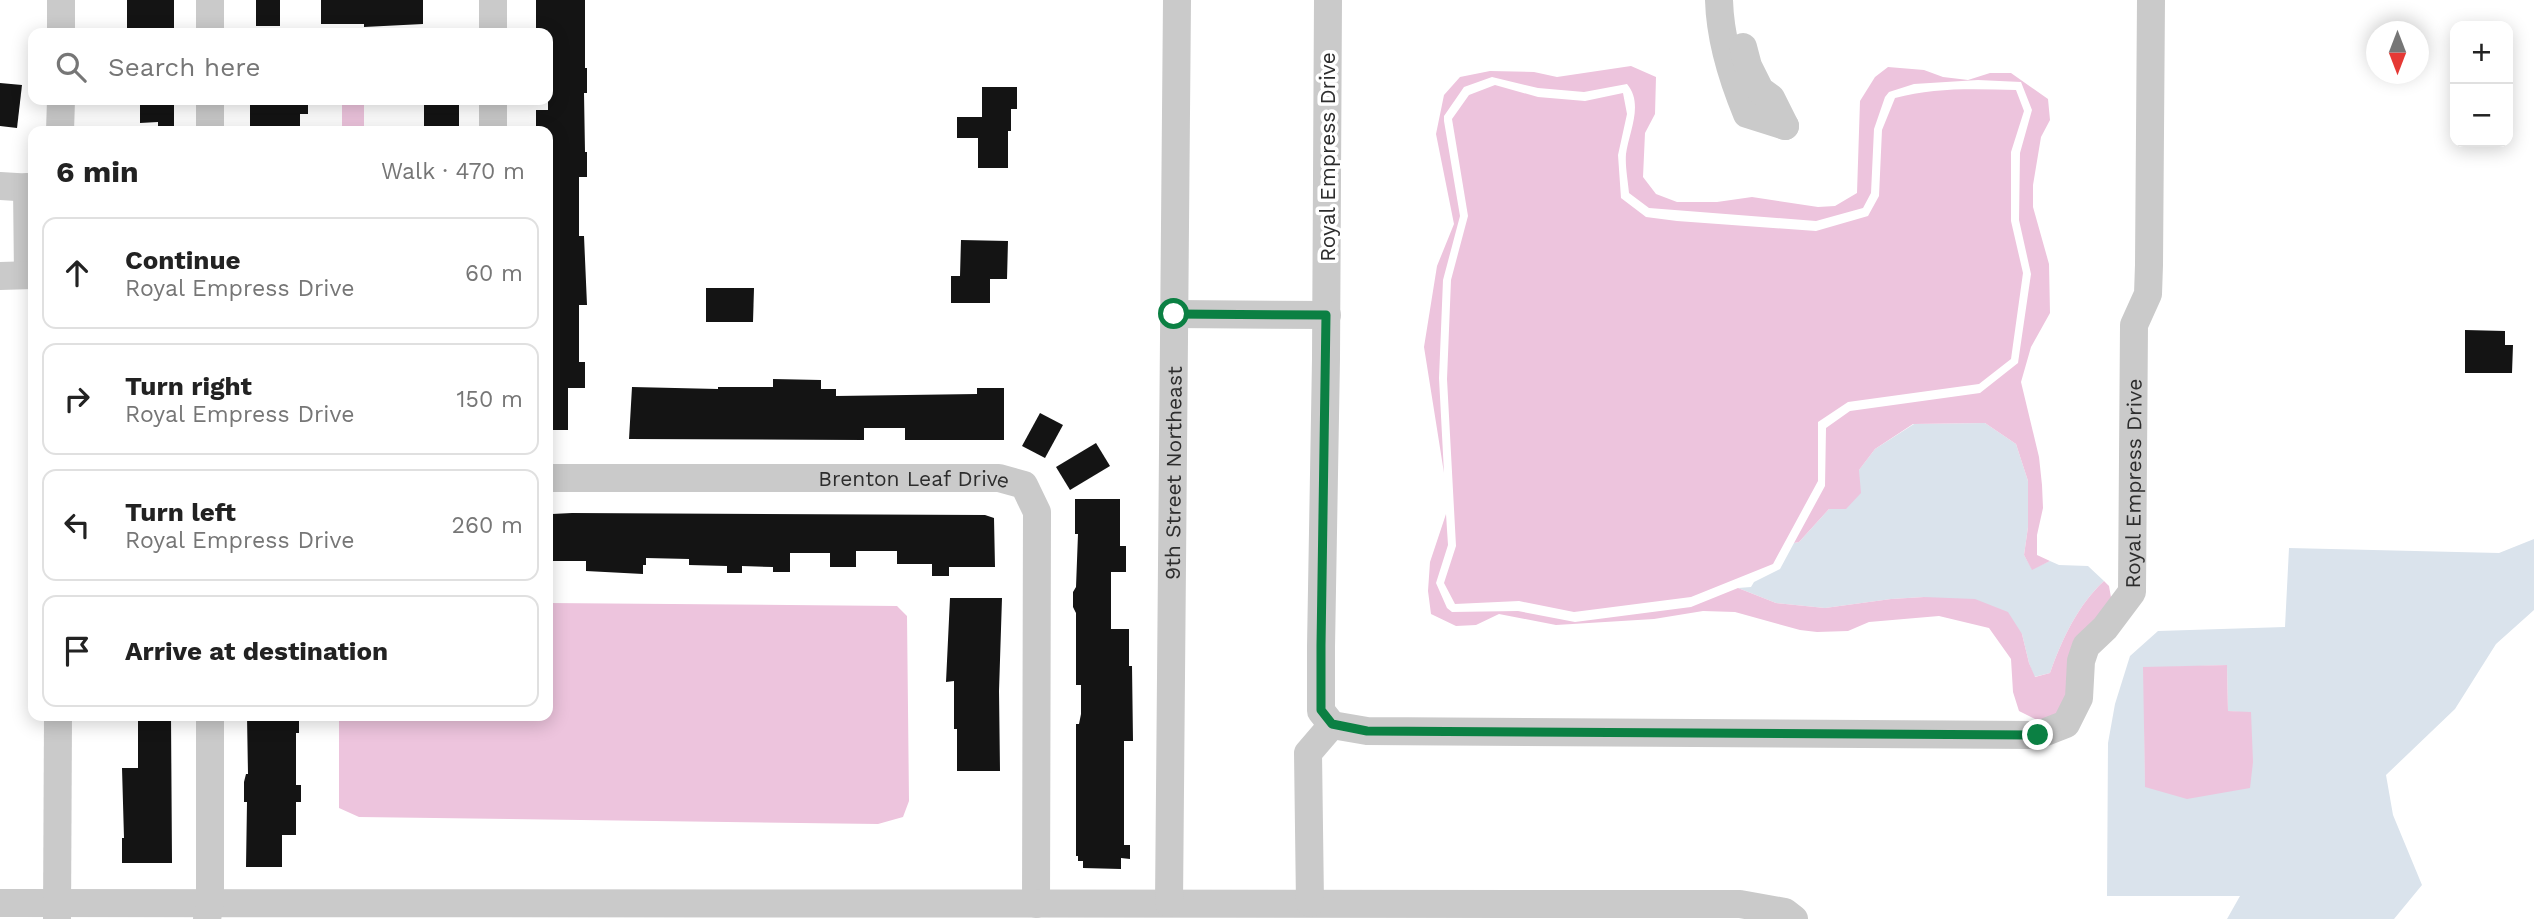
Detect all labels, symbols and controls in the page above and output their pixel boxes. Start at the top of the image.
north arrow [2366,21,2429,84]
map controls [2450,21,2513,147]
button: + [2450,21,2513,84]
search box [28,28,553,105]
icon: search [52,48,90,86]
text: Search here [108,52,260,82]
street label: Royal Empress Drive [1315,52,1340,262]
button: − [2450,84,2513,147]
text: 6 min [56,154,139,189]
text: Walk · 470 m [381,158,525,185]
text: Continue [125,245,241,275]
icon: ahead [58,254,96,292]
text: 60 m [465,260,523,287]
text: Royal Empress Drive [125,275,355,302]
route start [1158,298,1189,329]
street label: 9th Street Northeast [1159,366,1186,580]
text: Turn right [125,371,252,401]
street label: Royal Empress Drive [2120,379,2146,589]
icon: right [58,380,96,418]
text: 150 m [457,386,523,413]
text: Royal Empress Drive [125,401,355,428]
street label: Brenton Leaf Drive [818,466,1013,493]
text: Turn left [125,497,236,527]
icon: left [58,506,96,544]
text: 260 m [452,512,523,539]
text: Royal Empress Drive [125,527,355,554]
icon: arrive [58,632,96,670]
text: Arrive at destination [125,636,388,666]
route end [2022,719,2053,750]

